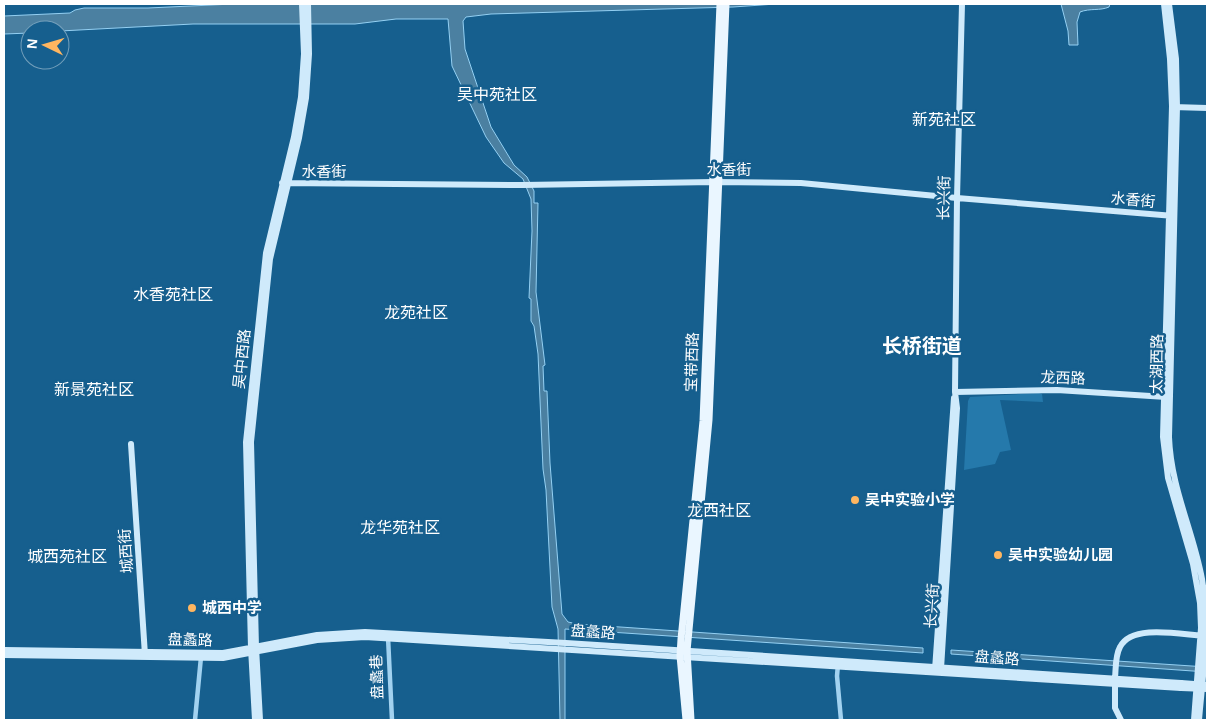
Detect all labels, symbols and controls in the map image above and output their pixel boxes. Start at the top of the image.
north arrow [20,20,70,70]
text: N [24,38,40,50]
district label: 吴中苑社区 [457,86,537,103]
district label: 新苑社区 [912,111,976,128]
street label: 水香街 [706,161,752,178]
street label: 水香街 [301,163,347,180]
street label: 长兴街 [935,175,952,221]
street label: 水香街 [1110,189,1156,210]
district label: 水香苑社区 [133,286,213,303]
district label: 龙苑社区 [384,304,448,321]
street label: 吴中西路 [230,328,253,390]
street label: 宝带西路 [682,332,701,392]
street label: 太湖西路 [1147,334,1166,394]
district label: 长桥街道 [882,335,962,357]
street label: 龙西路 [1040,368,1086,387]
district label: 新景苑社区 [54,381,134,398]
place label: 吴中实验小学 [865,491,955,508]
marker: 吴中实验小学 [849,494,861,506]
district label: 龙西社区 [687,502,751,519]
district label: 龙华苑社区 [360,519,440,536]
street label: 城西街 [115,528,136,574]
place label: 吴中实验幼儿园 [1008,546,1113,563]
district label: 城西苑社区 [27,548,107,565]
marker: 吴中实验幼儿园 [992,549,1004,561]
street label: 长兴街 [921,583,942,629]
place label: 城西中学 [202,599,262,616]
marker: 城西中学 [186,602,198,614]
street label: 盘蠡路 [570,621,616,642]
street label: 盘蠡路 [167,631,213,648]
street label: 盘蠡路 [974,647,1020,668]
street label: 盘蠡巷 [367,654,386,700]

